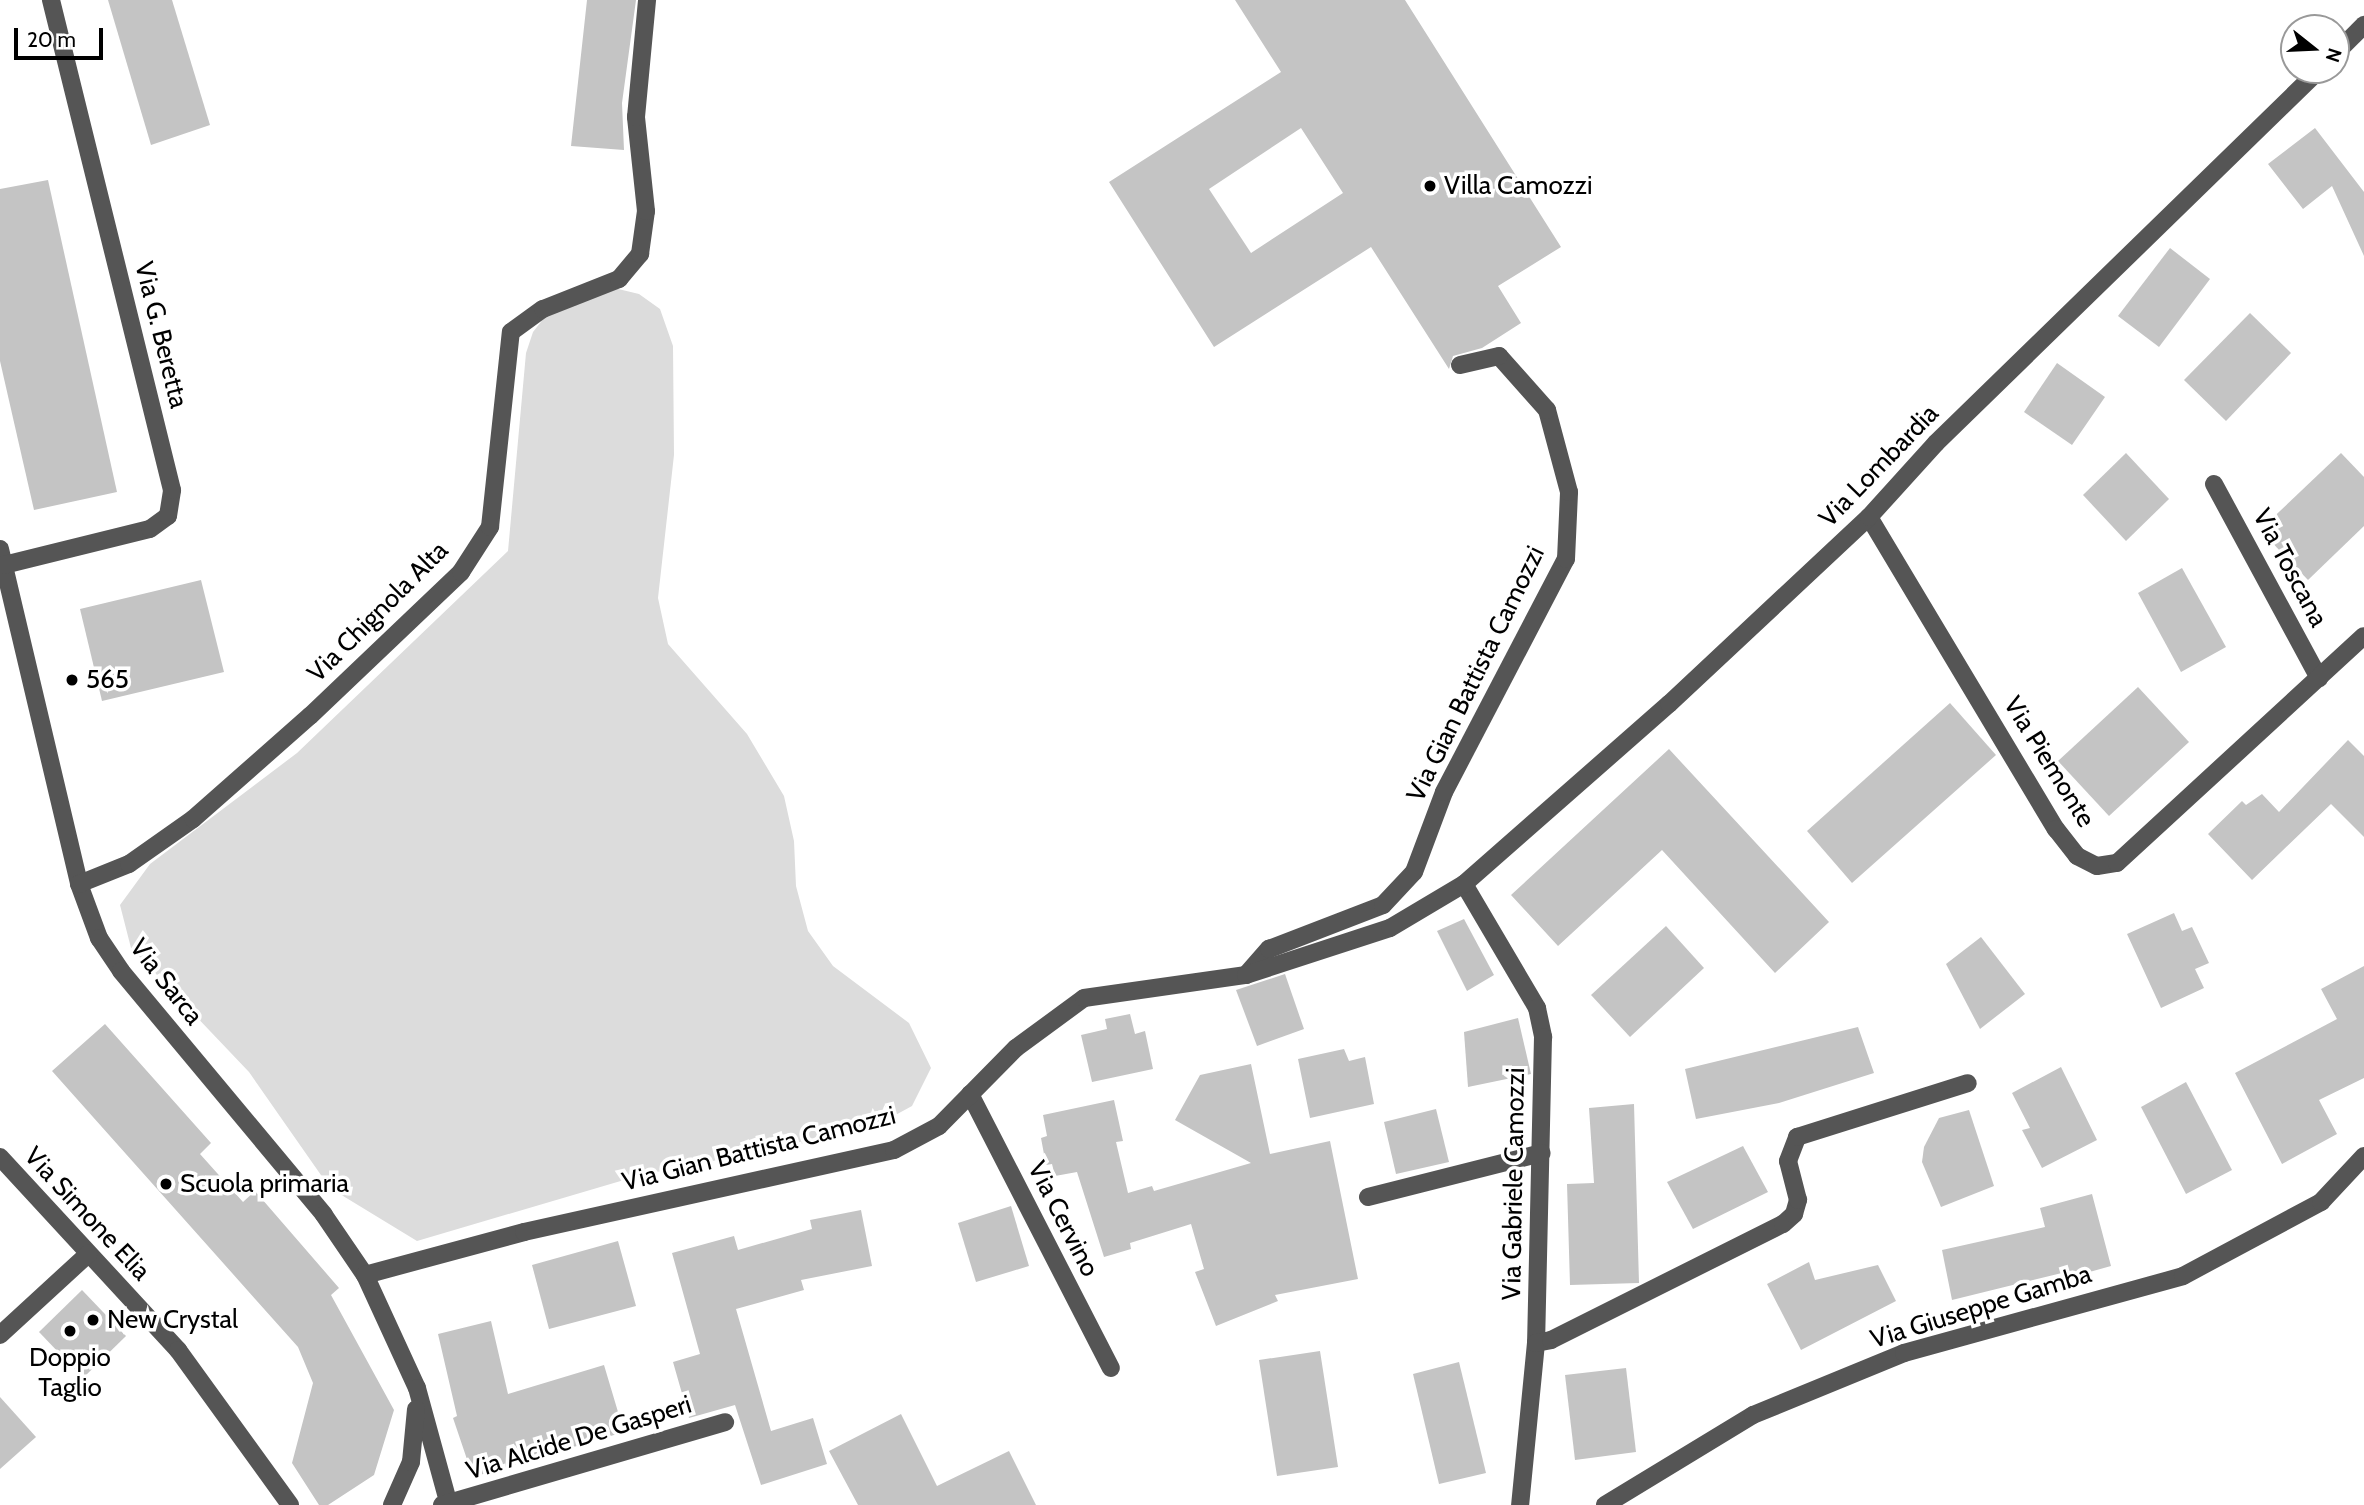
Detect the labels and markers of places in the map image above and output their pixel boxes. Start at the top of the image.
place label: Villa Camozzi [1444,170,1592,202]
marker: Villa Camozzi [1422,178,1438,194]
place label: 565 [86,664,129,696]
marker: 565 [64,672,80,688]
place label: Scuola primaria [180,1168,349,1200]
marker: Scuola primaria [158,1176,174,1192]
place label: New Crystal [107,1304,238,1336]
marker: New Crystal [85,1312,101,1328]
marker: Doppio Taglio [62,1323,78,1339]
place label: Doppio Taglio [29,1342,111,1404]

